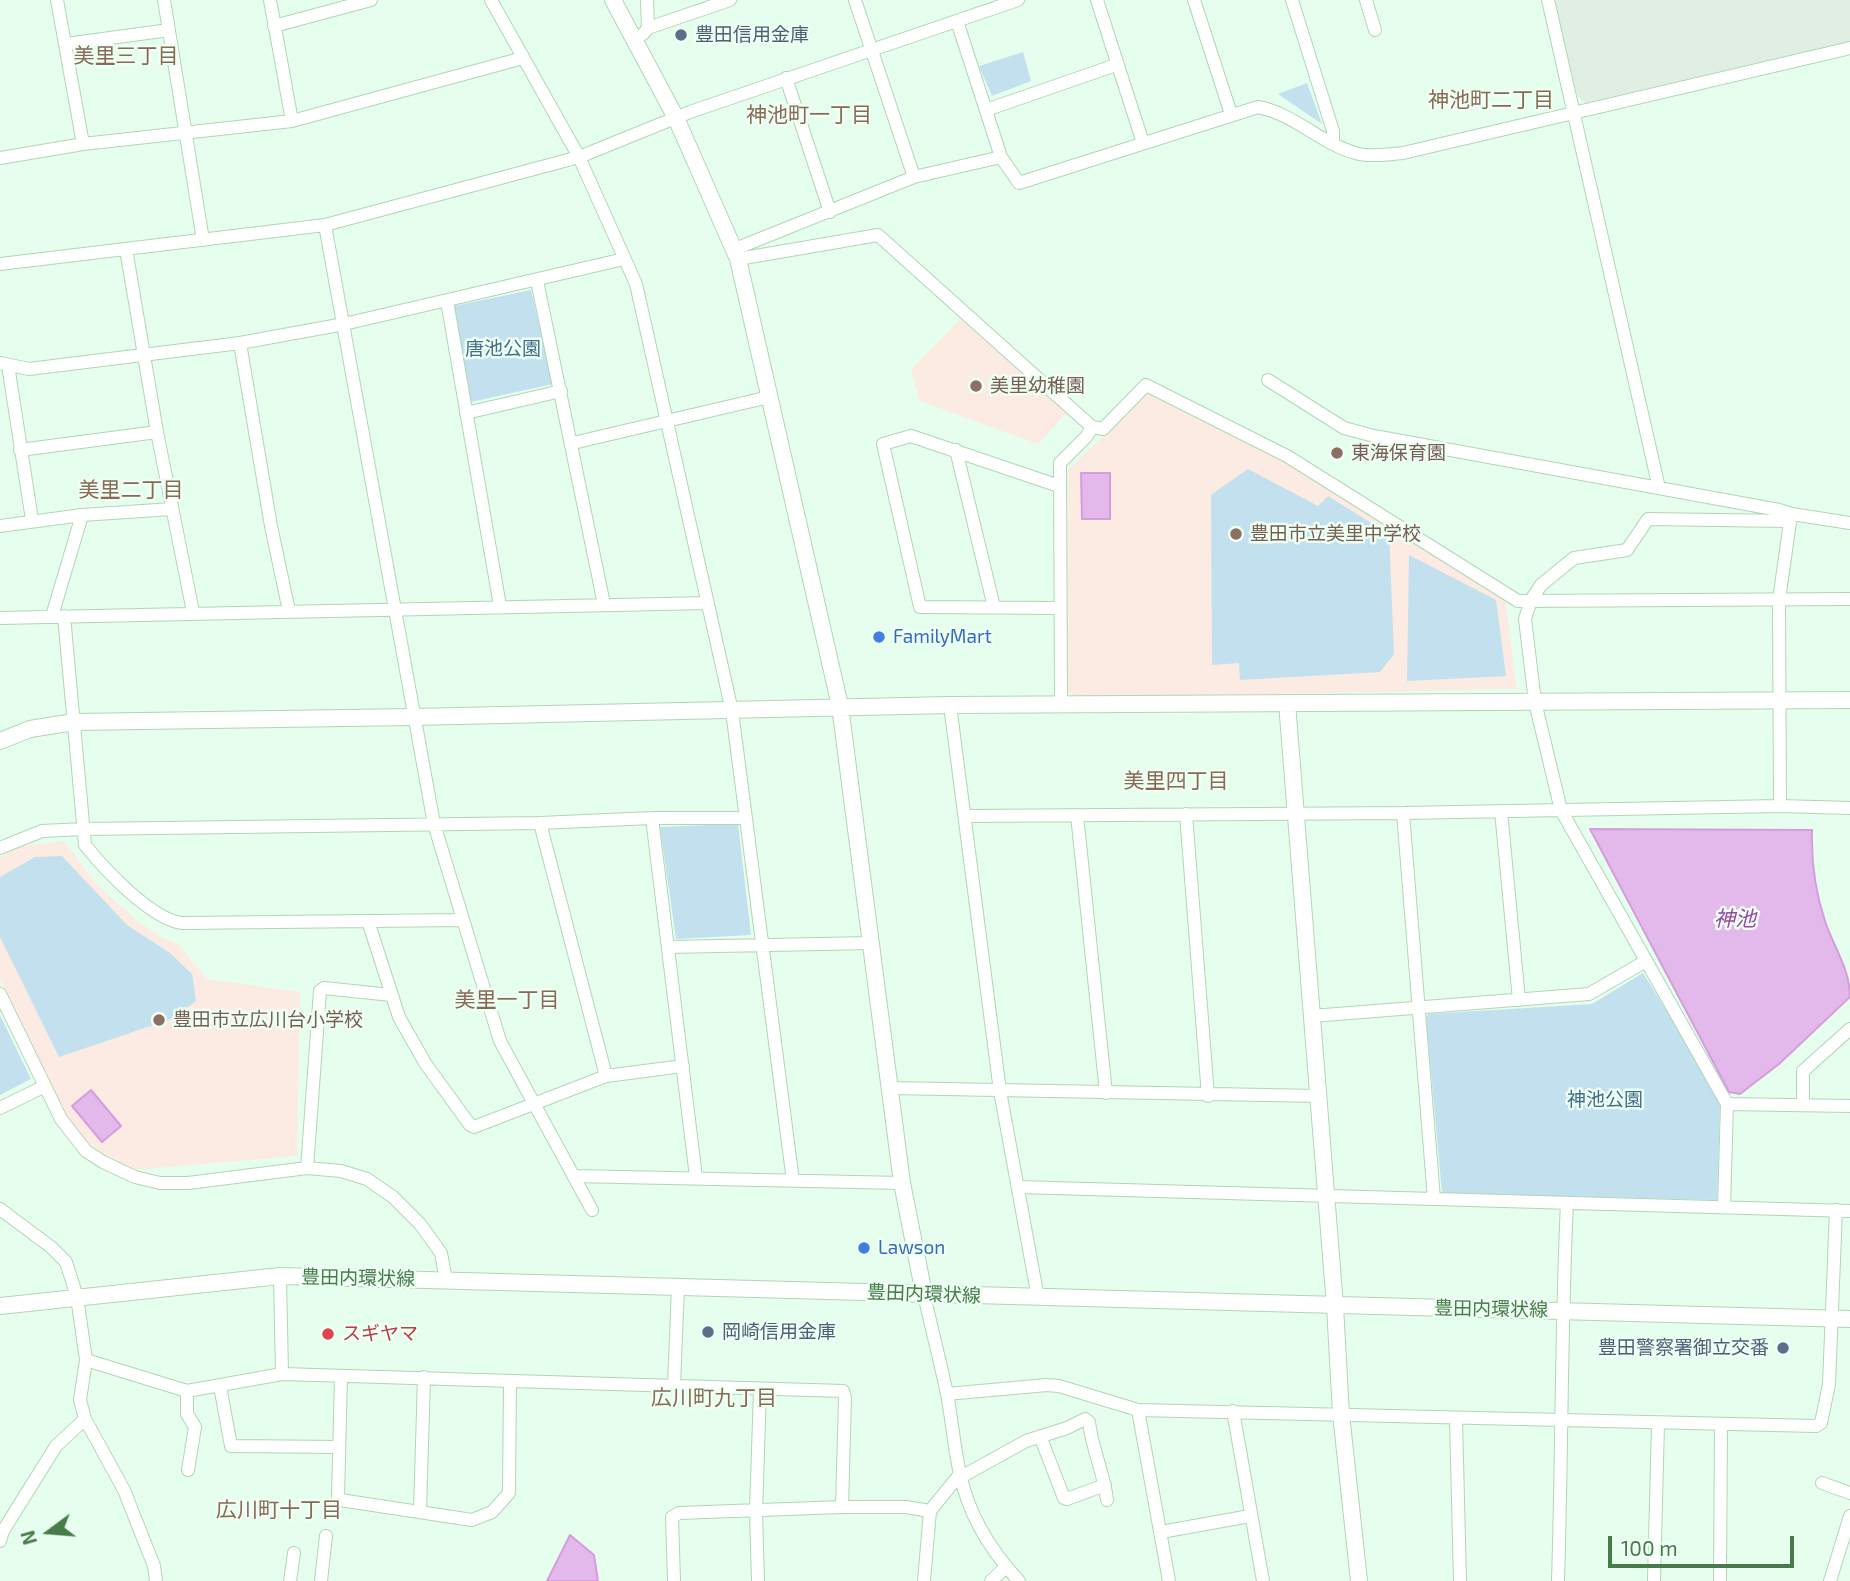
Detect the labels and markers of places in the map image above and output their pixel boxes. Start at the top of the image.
place label: 豊田信用金庫 [695,24,809,46]
marker: 豊田信用金庫 [673,27,689,43]
place label: 美里幼稚園 [990,375,1085,397]
marker: 美里幼稚園 [968,378,984,394]
place label: 東海保育園 [1351,442,1446,464]
marker: 東海保育園 [1329,445,1345,461]
place label: 豊田市立美里中学校 [1250,523,1421,545]
marker: 豊田市立美里中学校 [1228,526,1244,542]
place label: FamilyMart [893,626,992,648]
marker: FamilyMart [871,629,887,645]
place label: 豊田市立広川台小学校 [173,1009,363,1031]
marker: 豊田市立広川台小学校 [151,1012,167,1028]
place label: Lawson [878,1237,945,1259]
marker: Lawson [856,1240,872,1256]
place label: 岡崎信用金庫 [722,1321,836,1343]
place label: スギヤマ [342,1323,418,1345]
marker: 岡崎信用金庫 [700,1324,716,1340]
marker: スギヤマ [320,1326,336,1342]
place label: 豊田警察署御立交番 [1598,1337,1769,1359]
marker: 豊田警察署御立交番 [1775,1340,1791,1356]

